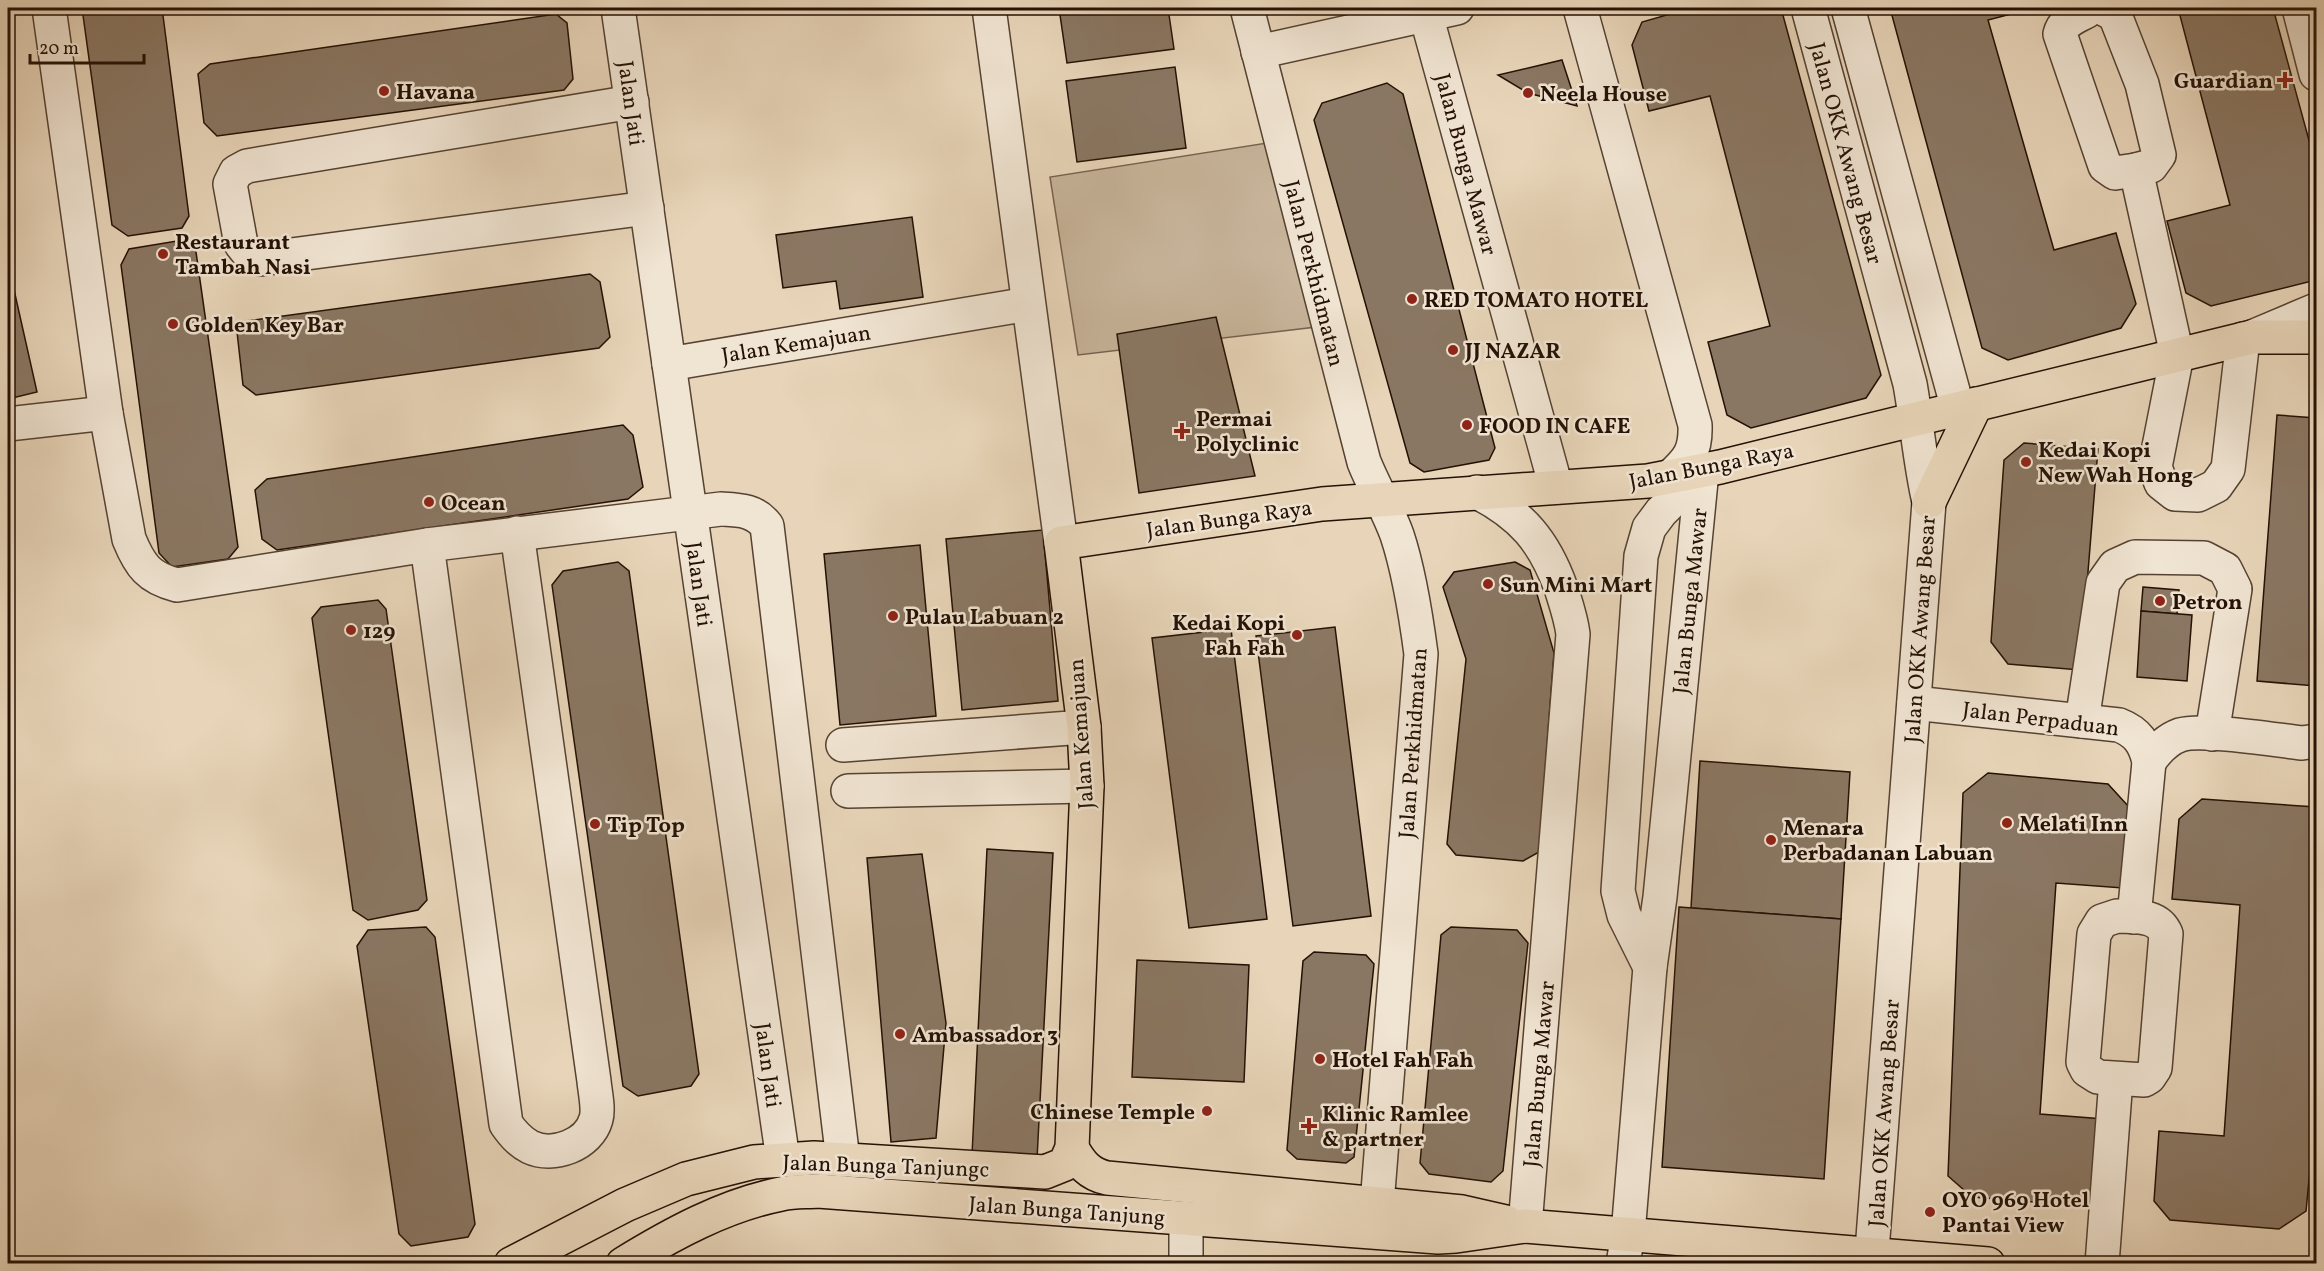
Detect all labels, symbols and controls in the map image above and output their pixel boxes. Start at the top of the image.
scale bar [30,27,144,65]
text: 20 m [39,37,79,62]
street label: Jalan OKK Awang Besar [1800,39,1889,268]
street label: Jalan Jati [608,59,651,148]
place label: Guardian [2174,67,2273,98]
street label: Jalan Bunga Mawar [1425,70,1504,259]
marker: Guardian [2278,73,2292,87]
place label: Havana [396,78,475,109]
place label: Neela House [1540,80,1667,111]
marker: Havana [377,84,391,98]
marker: Neela House [1521,86,1535,100]
street label: Jalan Perkhidmatan [1274,177,1351,370]
place label: Restaurant Tambah Nasi [175,228,311,284]
marker: Restaurant Tambah Nasi [156,247,170,261]
place label: RED TOMATO HOTEL [1424,286,1648,317]
marker: RED TOMATO HOTEL [1405,292,1419,306]
place label: Golden Key Bar [185,311,345,342]
marker: Golden Key Bar [166,317,180,331]
street label: Jalan Kemajuan [719,318,873,373]
place label: JJ NAZAR [1464,337,1561,368]
marker: JJ NAZAR [1446,343,1460,357]
place label: Permai Polyclinic [1196,405,1299,461]
place label: FOOD IN CAFE [1479,412,1631,443]
marker: FOOD IN CAFE [1460,418,1474,432]
marker: Permai Polyclinic [1173,422,1191,440]
street label: Jalan Bunga Raya [1626,436,1797,499]
place label: Kedai Kopi New Wah Hong [2038,436,2193,492]
marker: Kedai Kopi New Wah Hong [2019,455,2033,469]
place label: Ocean [441,489,505,520]
street label: Jalan Bunga Raya [1144,493,1314,547]
marker: Ocean [422,495,436,509]
street label: Jalan Bunga Mawar [1666,507,1717,696]
street label: Jalan OKK Awang Besar [1898,514,1945,744]
street label: Jalan Jati [676,540,719,629]
place label: Sun Mini Mart [1500,571,1652,602]
marker: Sun Mini Mart [1481,577,1495,591]
place label: Petron [2172,588,2243,619]
marker: Petron [2153,594,2167,608]
place label: Pulau Labuan 2 [905,603,1064,634]
marker: Pulau Labuan 2 [886,609,900,623]
place label: Kedai Kopi Fah Fah [1172,609,1285,665]
place label: 129 [363,617,395,648]
marker: 129 [344,623,358,637]
marker: Kedai Kopi Fah Fah [1290,628,1304,642]
street label: Jalan Perkhidmatan [1392,647,1437,840]
street label: Jalan Kemajuan [1062,657,1103,810]
street label: Jalan Perpaduan [1961,695,2121,745]
place label: Melati Inn [2019,810,2128,841]
place label: Tip Top [607,811,685,842]
place label: Menara Perbadanan Labuan [1783,814,1993,870]
marker: Melati Inn [2000,816,2014,830]
marker: Tip Top [588,817,602,831]
marker: Menara Perbadanan Labuan [1764,833,1778,847]
street label: Jalan Bunga Mawar [1517,980,1564,1169]
street label: Jalan OKK Awang Besar [1862,998,1909,1228]
street label: Jalan Jati [745,1021,788,1110]
place label: Ambassador 3 [912,1021,1058,1052]
marker: Ambassador 3 [893,1027,907,1041]
place label: Hotel Fah Fah [1332,1046,1474,1077]
marker: Hotel Fah Fah [1313,1052,1327,1066]
place label: Chinese Temple [1030,1098,1195,1129]
place label: Klinic Ramlee & partner [1322,1100,1468,1156]
marker: Chinese Temple [1200,1104,1214,1118]
marker: Klinic Ramlee & partner [1300,1117,1318,1135]
street label: Jalan Bunga Tanjungc [782,1148,990,1187]
place label: OYO 969 Hotel Pantai View [1942,1186,2089,1242]
street label: Jalan Bunga Tanjung [967,1190,1166,1235]
marker: OYO 969 Hotel Pantai View [1923,1205,1937,1219]

